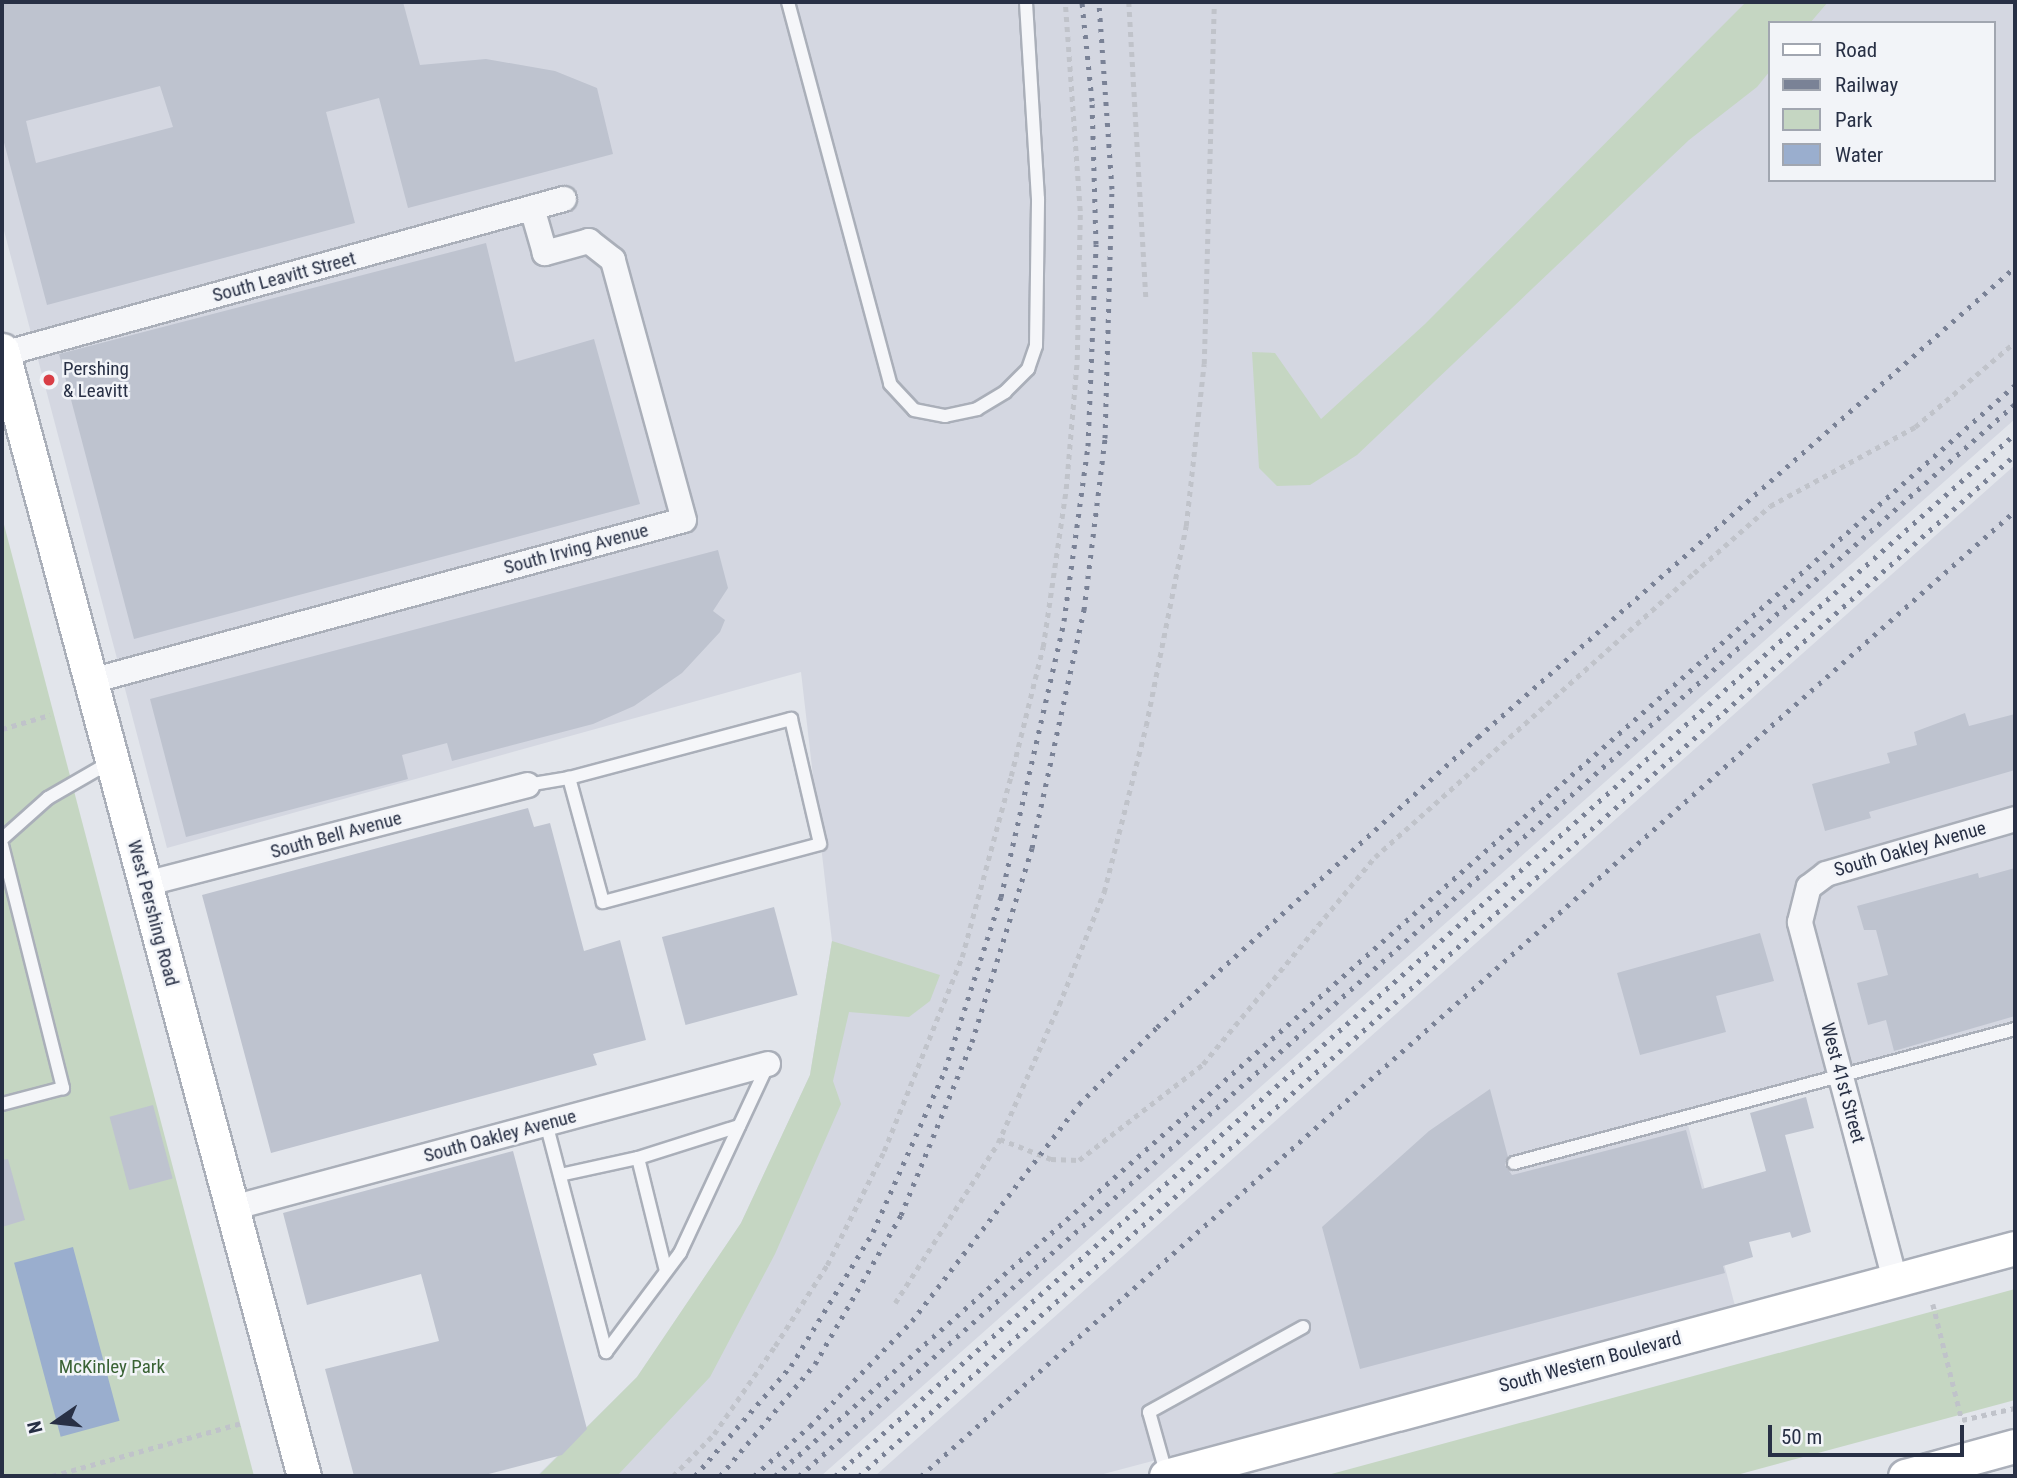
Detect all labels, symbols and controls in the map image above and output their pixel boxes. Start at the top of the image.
legend [1769,21,1996,182]
text: Road [1835,38,1877,62]
text: Railway [1835,73,1898,97]
text: Park [1835,108,1872,132]
text: Water [1835,143,1883,167]
street label: South Leavitt Street [210,247,358,307]
place label: Pershing & Leavitt [63,358,129,402]
marker: Pershing & Leavitt [41,372,57,388]
street label: South Irving Avenue [501,519,651,579]
street label: South Bell Avenue [268,807,404,863]
street label: South Oakley Avenue [1831,816,1989,882]
street label: West Pershing Road [123,838,183,988]
street label: West 41st Street [1816,1020,1870,1146]
street label: South Oakley Avenue [421,1105,579,1167]
street label: South Western Boulevard [1496,1327,1684,1397]
park label: McKinley Park [59,1356,165,1378]
north arrow [21,1387,91,1457]
scale bar [1772,1412,1968,1456]
text: N [23,1419,48,1436]
text: 50 m [1781,1425,1822,1449]

